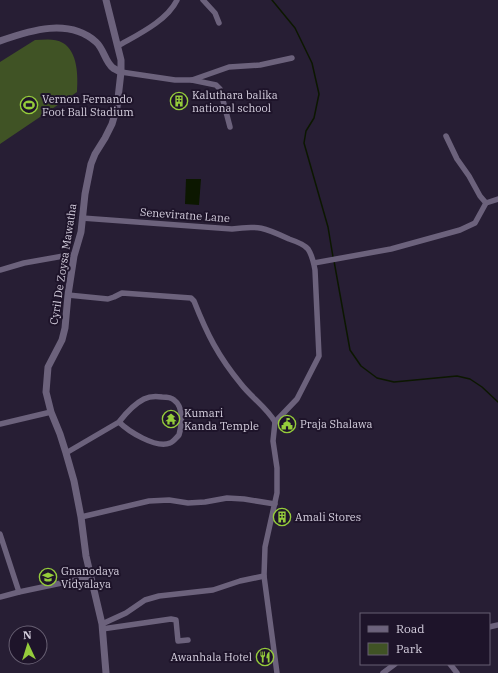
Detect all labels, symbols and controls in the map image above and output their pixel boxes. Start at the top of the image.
place label: Kaluthara balika national school [192,88,278,115]
building icon: Kaluthara balika national school [169,91,189,111]
place label: Vernon Fernando Foot Ball Stadium [42,92,134,119]
sports icon: Vernon Fernando Foot Ball Stadium [19,95,39,115]
street label: Cyril De Zoysa Mawatha [46,202,80,326]
street label: Seneviratne Lane [140,205,231,225]
place label: Kumari Kanda Temple [184,406,259,433]
temple icon: Kumari Kanda Temple [161,409,181,429]
public building icon: Praja Shalawa [277,414,297,434]
place label: Praja Shalawa [300,417,373,431]
building icon: Amali Stores [272,507,292,527]
place label: Amali Stores [295,510,361,524]
place label: Gnanodaya Vidyalaya [61,564,120,591]
school or university icon: Gnanodaya Vidyalaya [38,567,58,587]
legend [360,613,490,665]
text: Road [396,621,425,636]
north arrow [8,625,48,665]
text: N [22,628,32,642]
text: Park [396,641,422,656]
restaurant icon: Awanhala Hotel [255,647,275,667]
place label: Awanhala Hotel [171,650,252,664]

